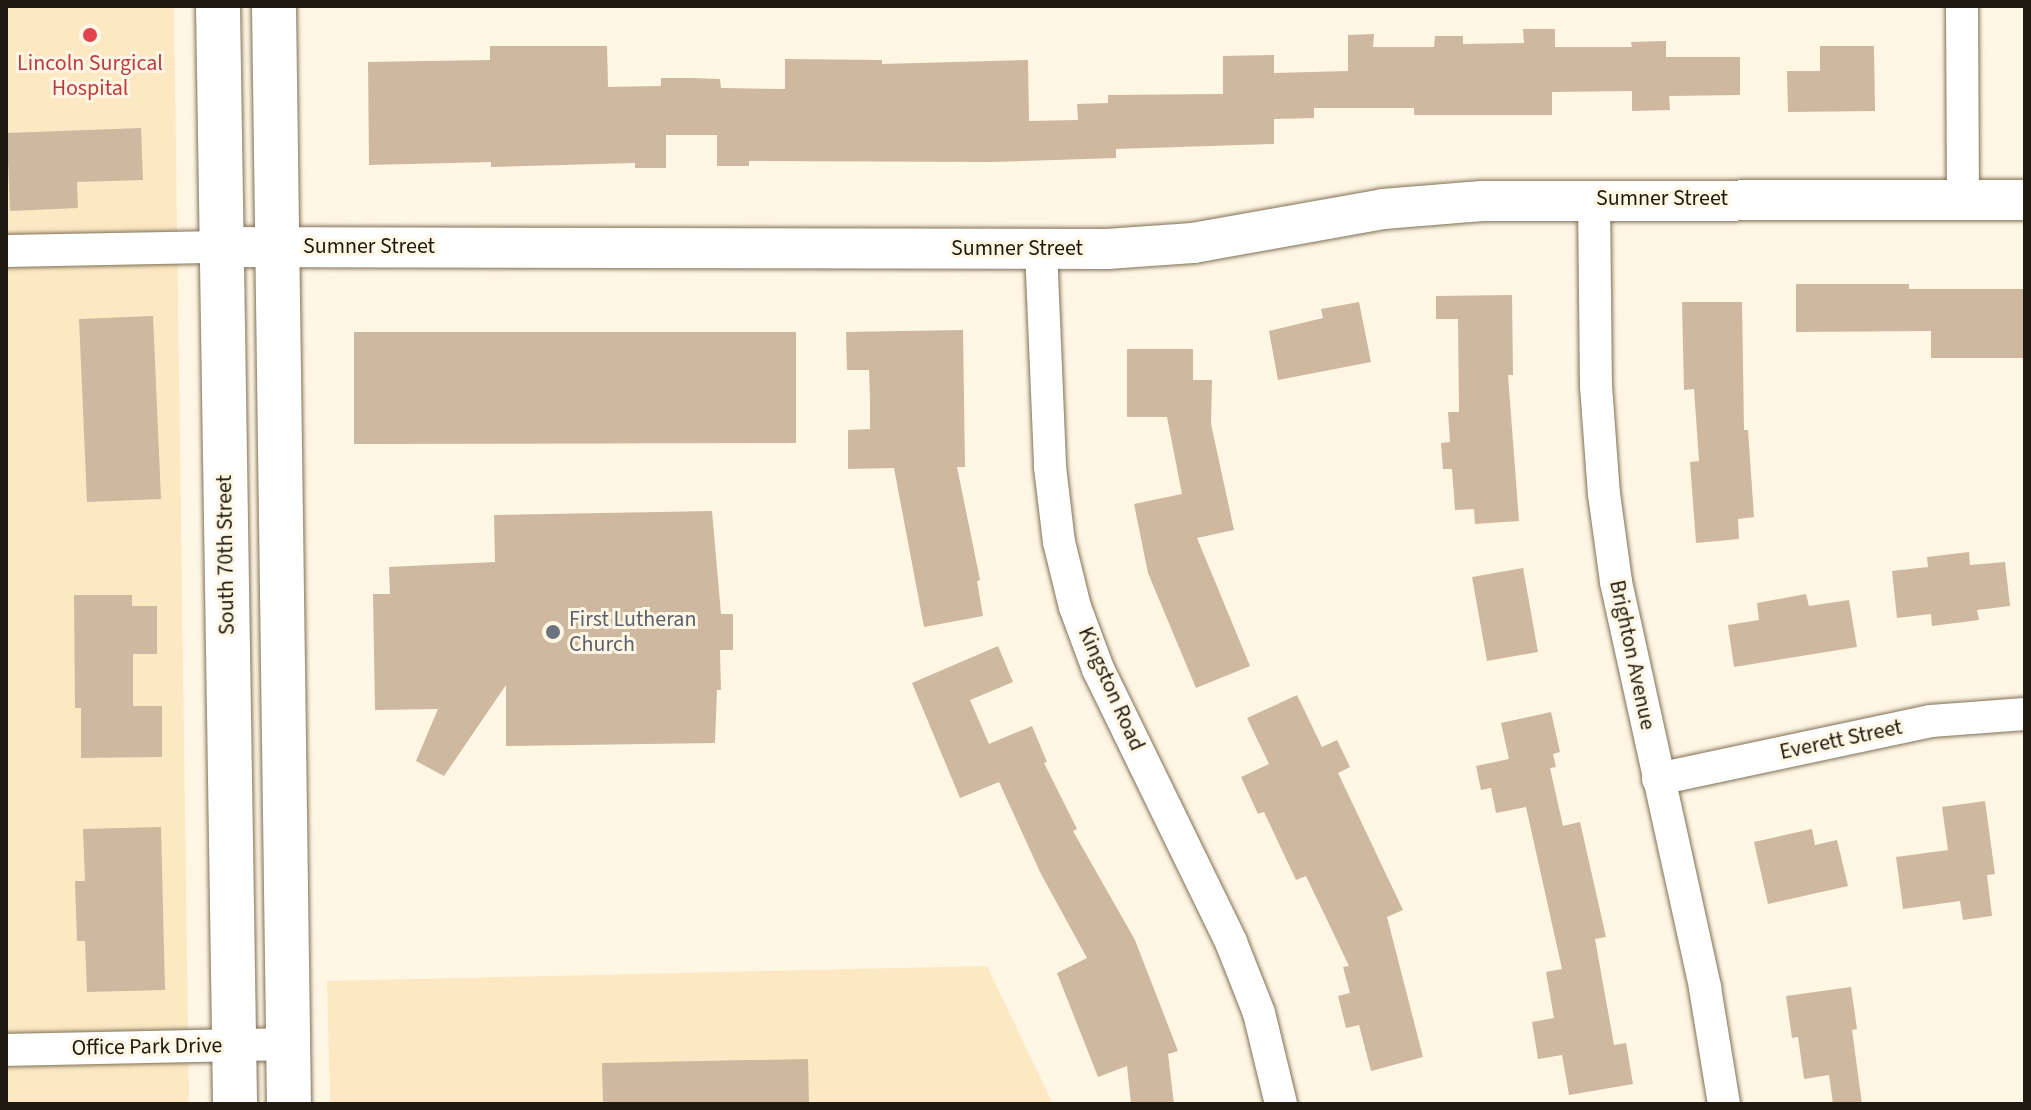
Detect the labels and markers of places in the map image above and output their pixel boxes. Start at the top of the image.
marker: Lincoln Surgical Hospital [79,24,101,46]
place label: Lincoln Surgical Hospital [17,50,163,102]
place label: First Lutheran Church [569,606,696,658]
marker: First Lutheran Church [544,623,562,641]

